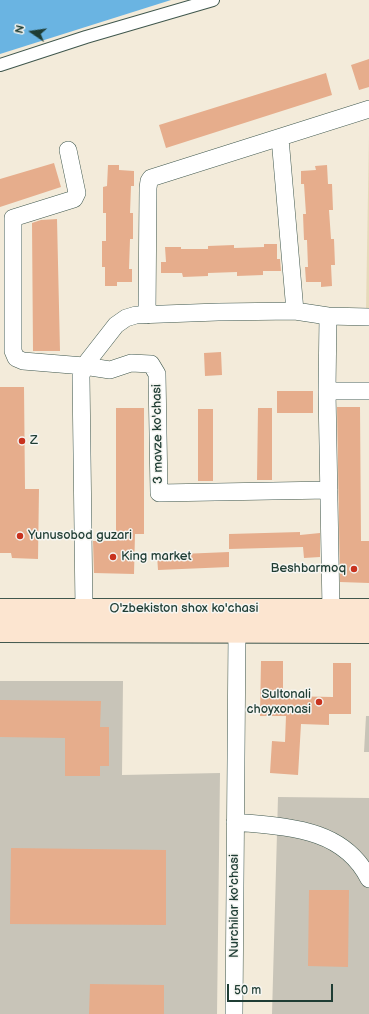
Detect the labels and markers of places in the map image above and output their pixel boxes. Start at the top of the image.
place label: Z [30,433,38,449]
marker: Z [17,436,27,446]
place label: Yunusobod guzari [28,528,132,544]
marker: Yunusobod guzari [15,531,25,541]
place label: King market [121,549,191,565]
marker: King market [108,552,118,562]
place label: Beshbarmoq [271,561,346,577]
marker: Beshbarmoq [349,564,359,574]
place label: Sultonali choyxonasi [247,687,311,718]
marker: Sultonali choyxonasi [314,697,324,707]

